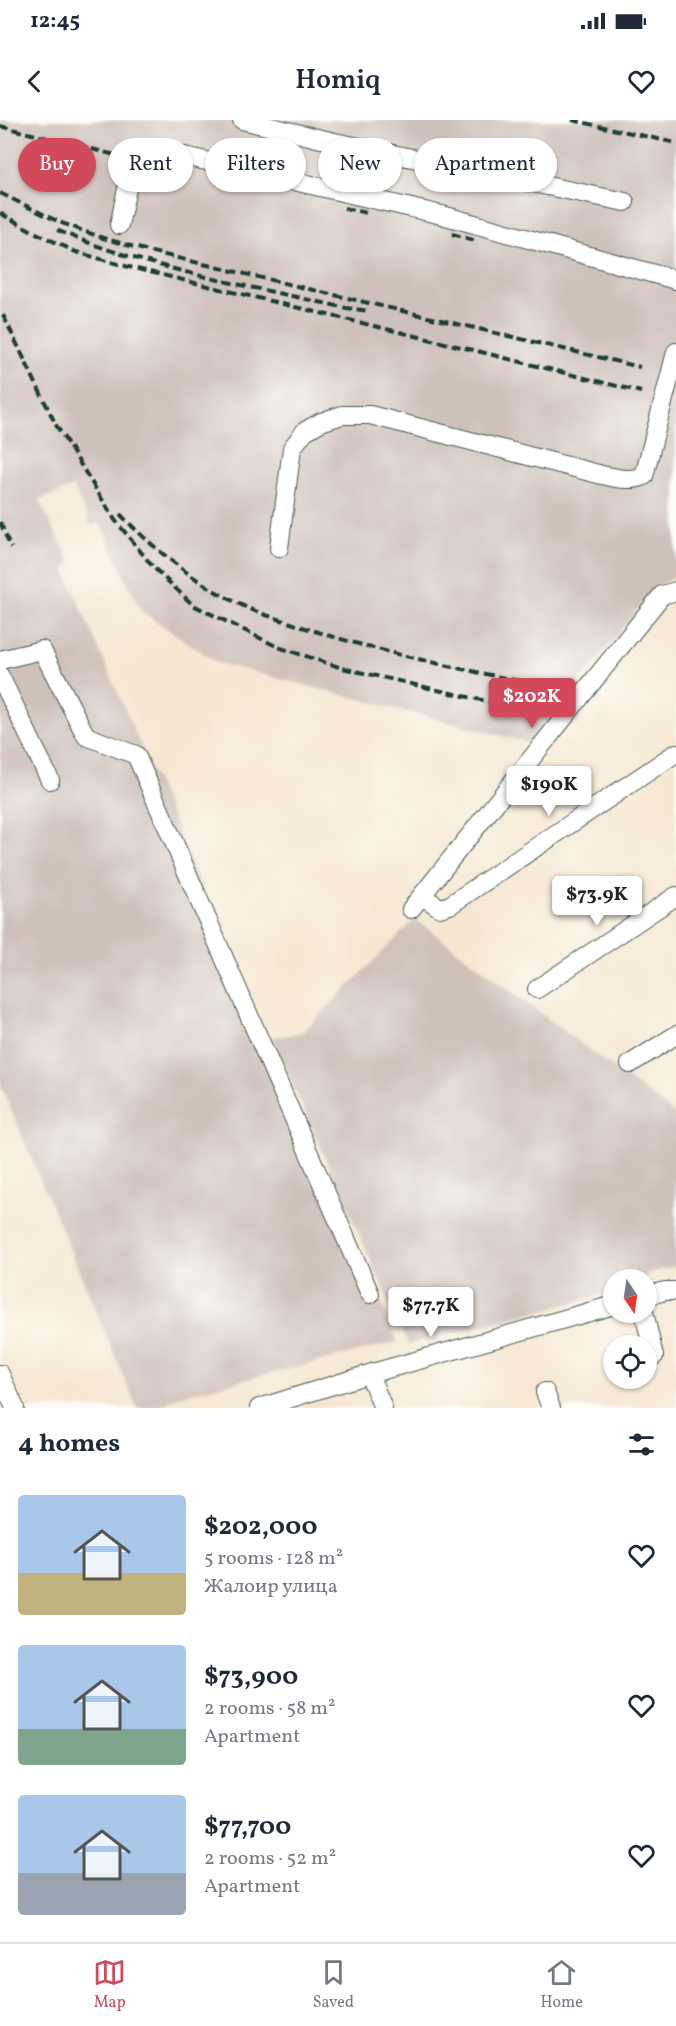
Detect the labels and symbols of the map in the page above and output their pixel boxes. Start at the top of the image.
pin: $202K [490,678,574,729]
pin: $190K [507,766,591,817]
pin: $73.9K [548,876,646,927]
north arrow [603,1269,657,1323]
pin: $77.7K [382,1287,480,1338]

